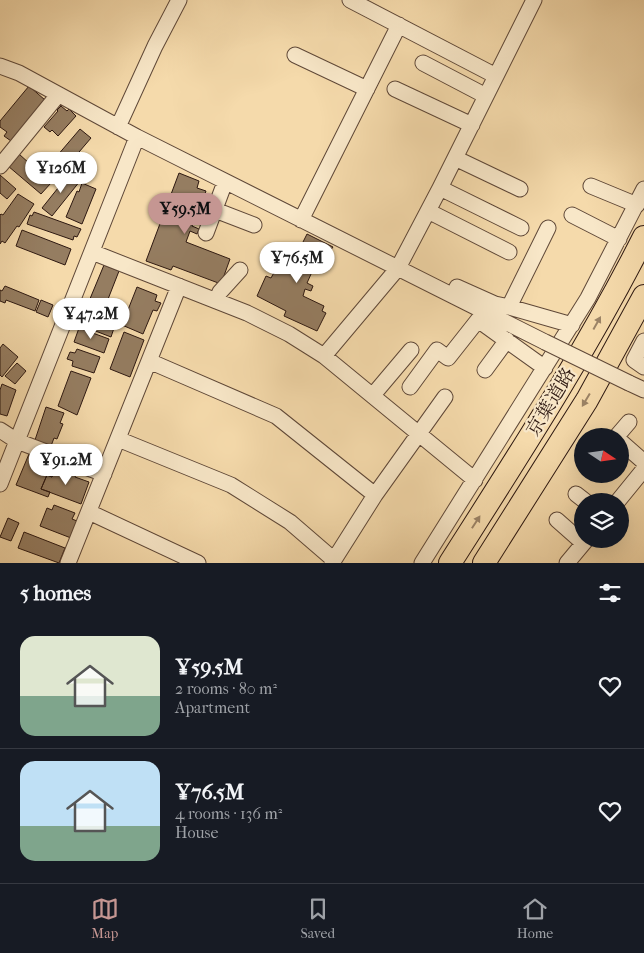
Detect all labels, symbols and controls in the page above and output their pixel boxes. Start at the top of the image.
pin: ¥126M [26,152,96,194]
text: ¥126M [36,158,86,177]
pin: ¥59.5M [144,192,226,235]
text: ¥59.5M [159,199,211,218]
pin: ¥76.5M [256,242,338,284]
text: ¥76.5M [271,248,323,267]
pin: ¥47.2M [50,298,132,340]
text: ¥47.2M [64,304,118,323]
one-way arrow [593,317,602,330]
street label: 京葉道路 [522,364,580,440]
one-way arrow [582,393,591,406]
north arrow [574,428,629,482]
map controls [574,428,629,548]
pin: ¥91.2M [25,444,107,486]
text: ¥91.2M [40,450,92,469]
button: layers [574,493,629,548]
one-way arrow [472,515,481,529]
icon: filters [596,579,624,607]
text: 5 homes [20,581,91,605]
text: ¥59.5M [175,655,243,679]
icon: home [60,656,120,716]
icon: heart [596,672,624,700]
text: 2 rooms · 80 m² [175,679,277,698]
text: Apartment [175,698,250,717]
text: ¥76.5M [175,780,244,804]
icon: home [60,781,120,841]
icon: heart [596,797,624,825]
text: 4 rooms · 136 m² [175,804,282,823]
text: House [175,823,218,842]
tab: Map [91,895,119,942]
tab: Saved [300,895,335,942]
tab: Home [517,895,553,942]

